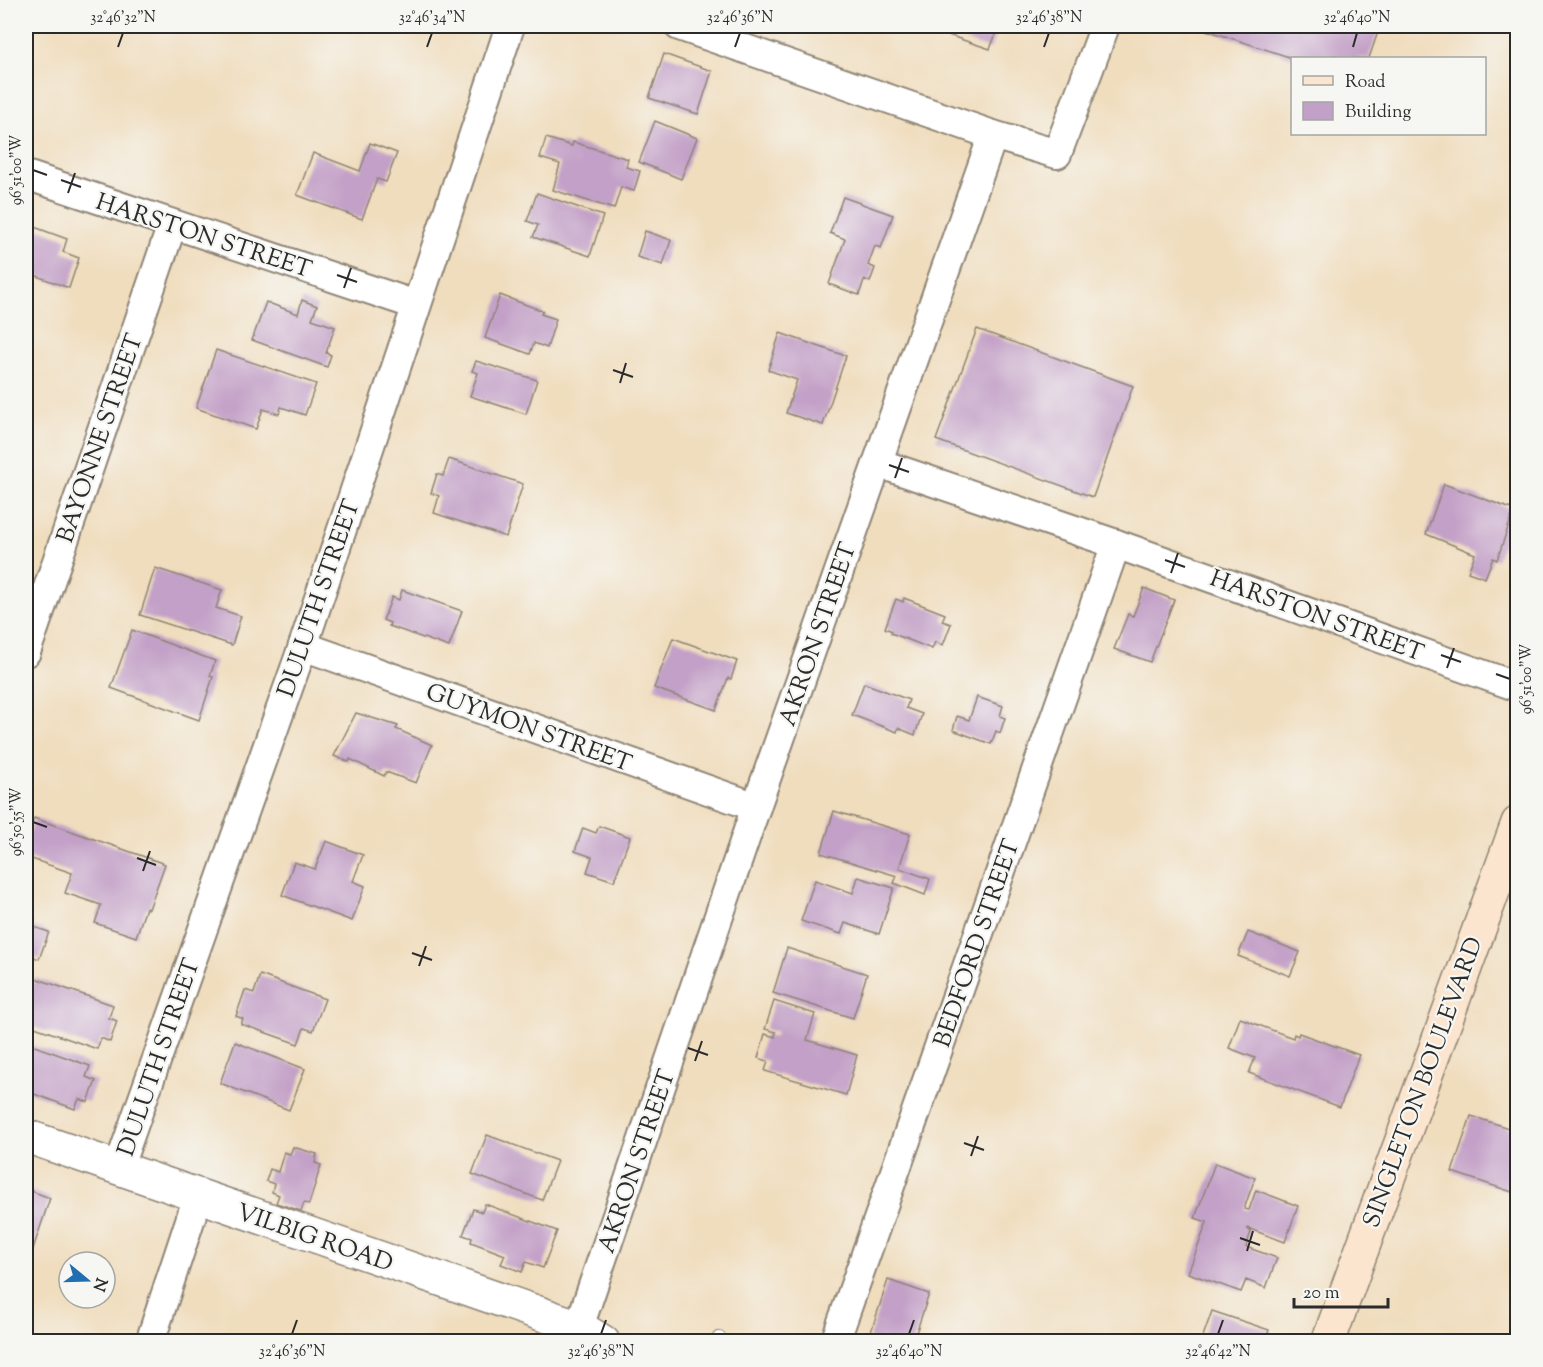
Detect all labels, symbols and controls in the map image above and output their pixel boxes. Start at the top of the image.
text: 32°46'32"N [90,8,156,29]
text: 32°46'34"N [399,8,465,29]
text: 32°46'36"N [707,8,773,29]
text: 32°46'38"N [1016,8,1082,29]
text: 32°46'40"N [1324,8,1390,29]
legend [1291,57,1486,135]
text: Road [1345,70,1385,96]
text: Building [1345,100,1411,126]
text: 96°51'00"W [7,134,28,205]
street label: HARSTON STREET [91,186,316,288]
street label: BAYONNE STREET [49,329,153,548]
street label: DULUTH STREET [270,495,370,702]
street label: AKRON STREET [772,538,866,731]
street label: HARSTON STREET [1205,562,1428,671]
text: 96°51'00"W [1517,643,1538,714]
street label: GUYMON STREET [421,676,636,782]
text: 96°50'55"W [7,787,28,856]
street label: BEDFORD STREET [926,835,1029,1052]
street label: SINGLETON BOULEVARD [1355,933,1492,1233]
street label: DULUTH STREET [110,954,210,1161]
street label: AKRON STREET [591,1065,685,1258]
street label: VILBIG ROAD [231,1196,397,1282]
north arrow [57,1250,117,1310]
scale bar [1294,1271,1388,1309]
text: N [86,1274,112,1294]
text: 20 m [1303,1281,1340,1307]
text: 32°46'36"N [259,1342,325,1363]
text: 32°46'38"N [568,1342,634,1363]
text: 32°46'40"N [876,1342,942,1363]
text: 32°46'42"N [1185,1342,1251,1363]

